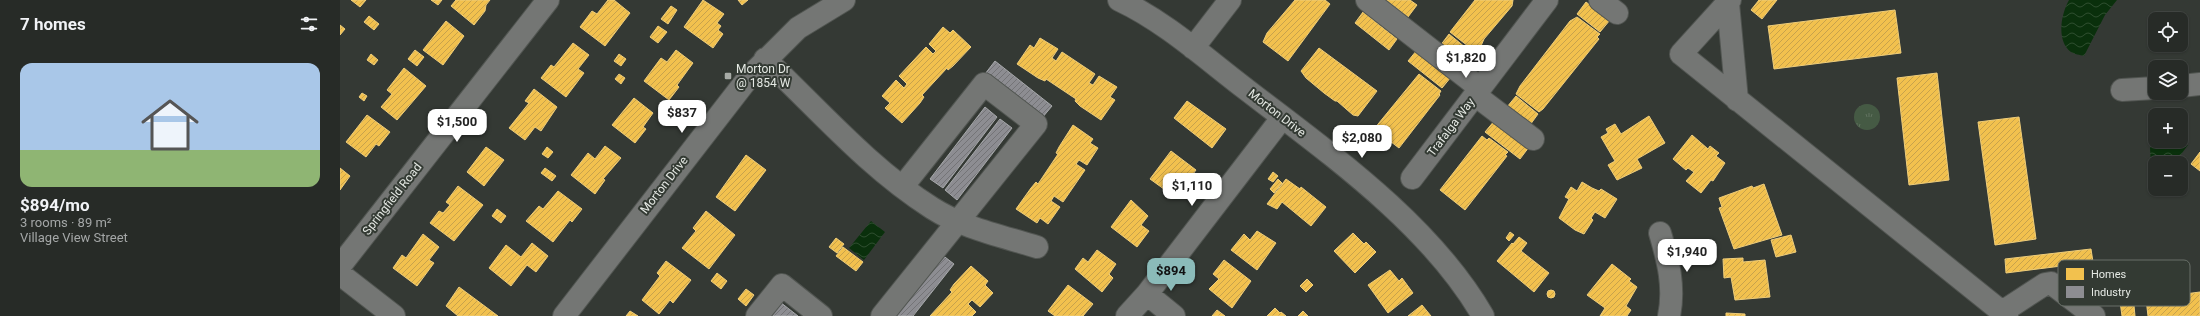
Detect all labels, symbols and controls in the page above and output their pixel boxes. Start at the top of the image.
map controls [2148,12,2188,196]
button: locate [2148,12,2188,52]
icon: filters [298,13,320,35]
text: 7 homes [20,14,86,34]
pin: $1,820 [1433,45,1499,79]
text: $1,820 [1446,50,1486,65]
button: layers [2148,60,2188,100]
place label: Morton Dr @ 1854 W [736,62,791,90]
marker: Morton Dr @ 1854 W [723,71,733,81]
street label: Morton Drive [1246,86,1308,140]
icon: home [134,89,206,161]
street label: Trafalga Way [1424,95,1478,159]
pin: $837 [658,100,706,134]
text: $837 [667,105,697,120]
button: + [2148,108,2188,148]
pin: $1,500 [424,109,490,143]
text: $1,500 [437,114,477,129]
pin: $2,080 [1329,125,1395,159]
text: $2,080 [1342,130,1382,145]
street label: Morton Drive [637,154,691,216]
button: − [2148,156,2188,196]
street label: Springfield Road [360,160,424,238]
pin: $1,110 [1159,173,1225,207]
text: $1,110 [1172,178,1212,193]
text: $894/mo [20,195,90,215]
text: 3 rooms · 89 m² [20,215,112,230]
text: Village View Street [20,230,128,245]
pin: $1,940 [1654,239,1720,273]
text: $1,940 [1667,244,1707,259]
pin: $894 [1147,258,1195,292]
legend [2058,260,2190,306]
text: $894 [1156,263,1186,278]
text: Homes [2091,268,2127,281]
text: Industry [2091,286,2131,299]

